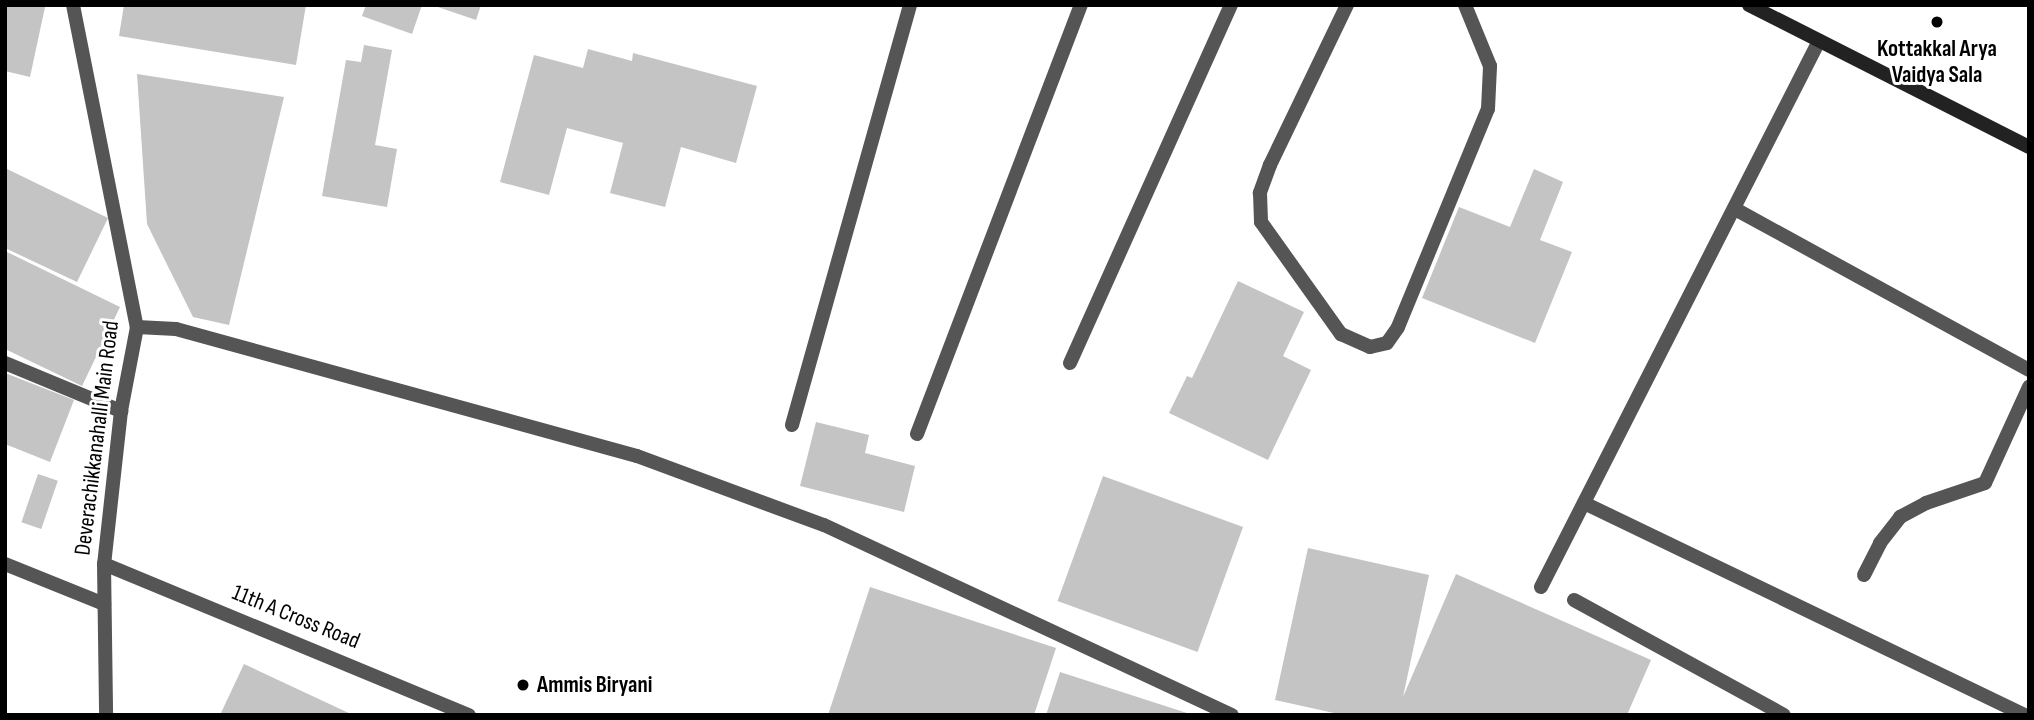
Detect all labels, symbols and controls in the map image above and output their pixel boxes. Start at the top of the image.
marker: Kottakkal Arya Vaidya Sala [1927,12,1947,32]
place label: Kottakkal Arya Vaidya Sala [1877,35,1997,89]
street label: Deverachikkanahalli Main Road [69,319,125,557]
street label: 11th A Cross Road [228,579,364,655]
place label: Ammis Biryani [537,671,652,699]
marker: Ammis Biryani [515,677,531,693]

